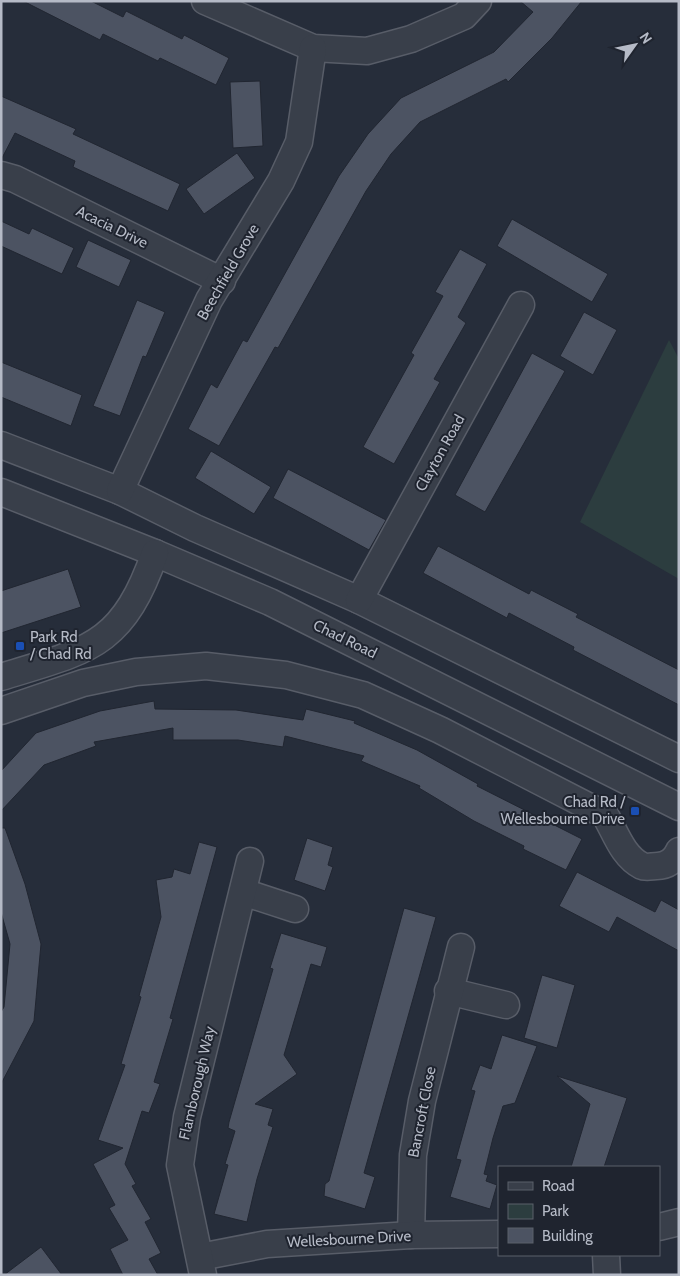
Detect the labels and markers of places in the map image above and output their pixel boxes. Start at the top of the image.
place label: Park Rd / Chad Rd [29,628,92,663]
marker: Park Rd / Chad Rd [14,640,26,652]
place label: Chad Rd / Wellesbourne Drive [501,793,626,828]
marker: Chad Rd / Wellesbourne Drive [629,805,641,817]

